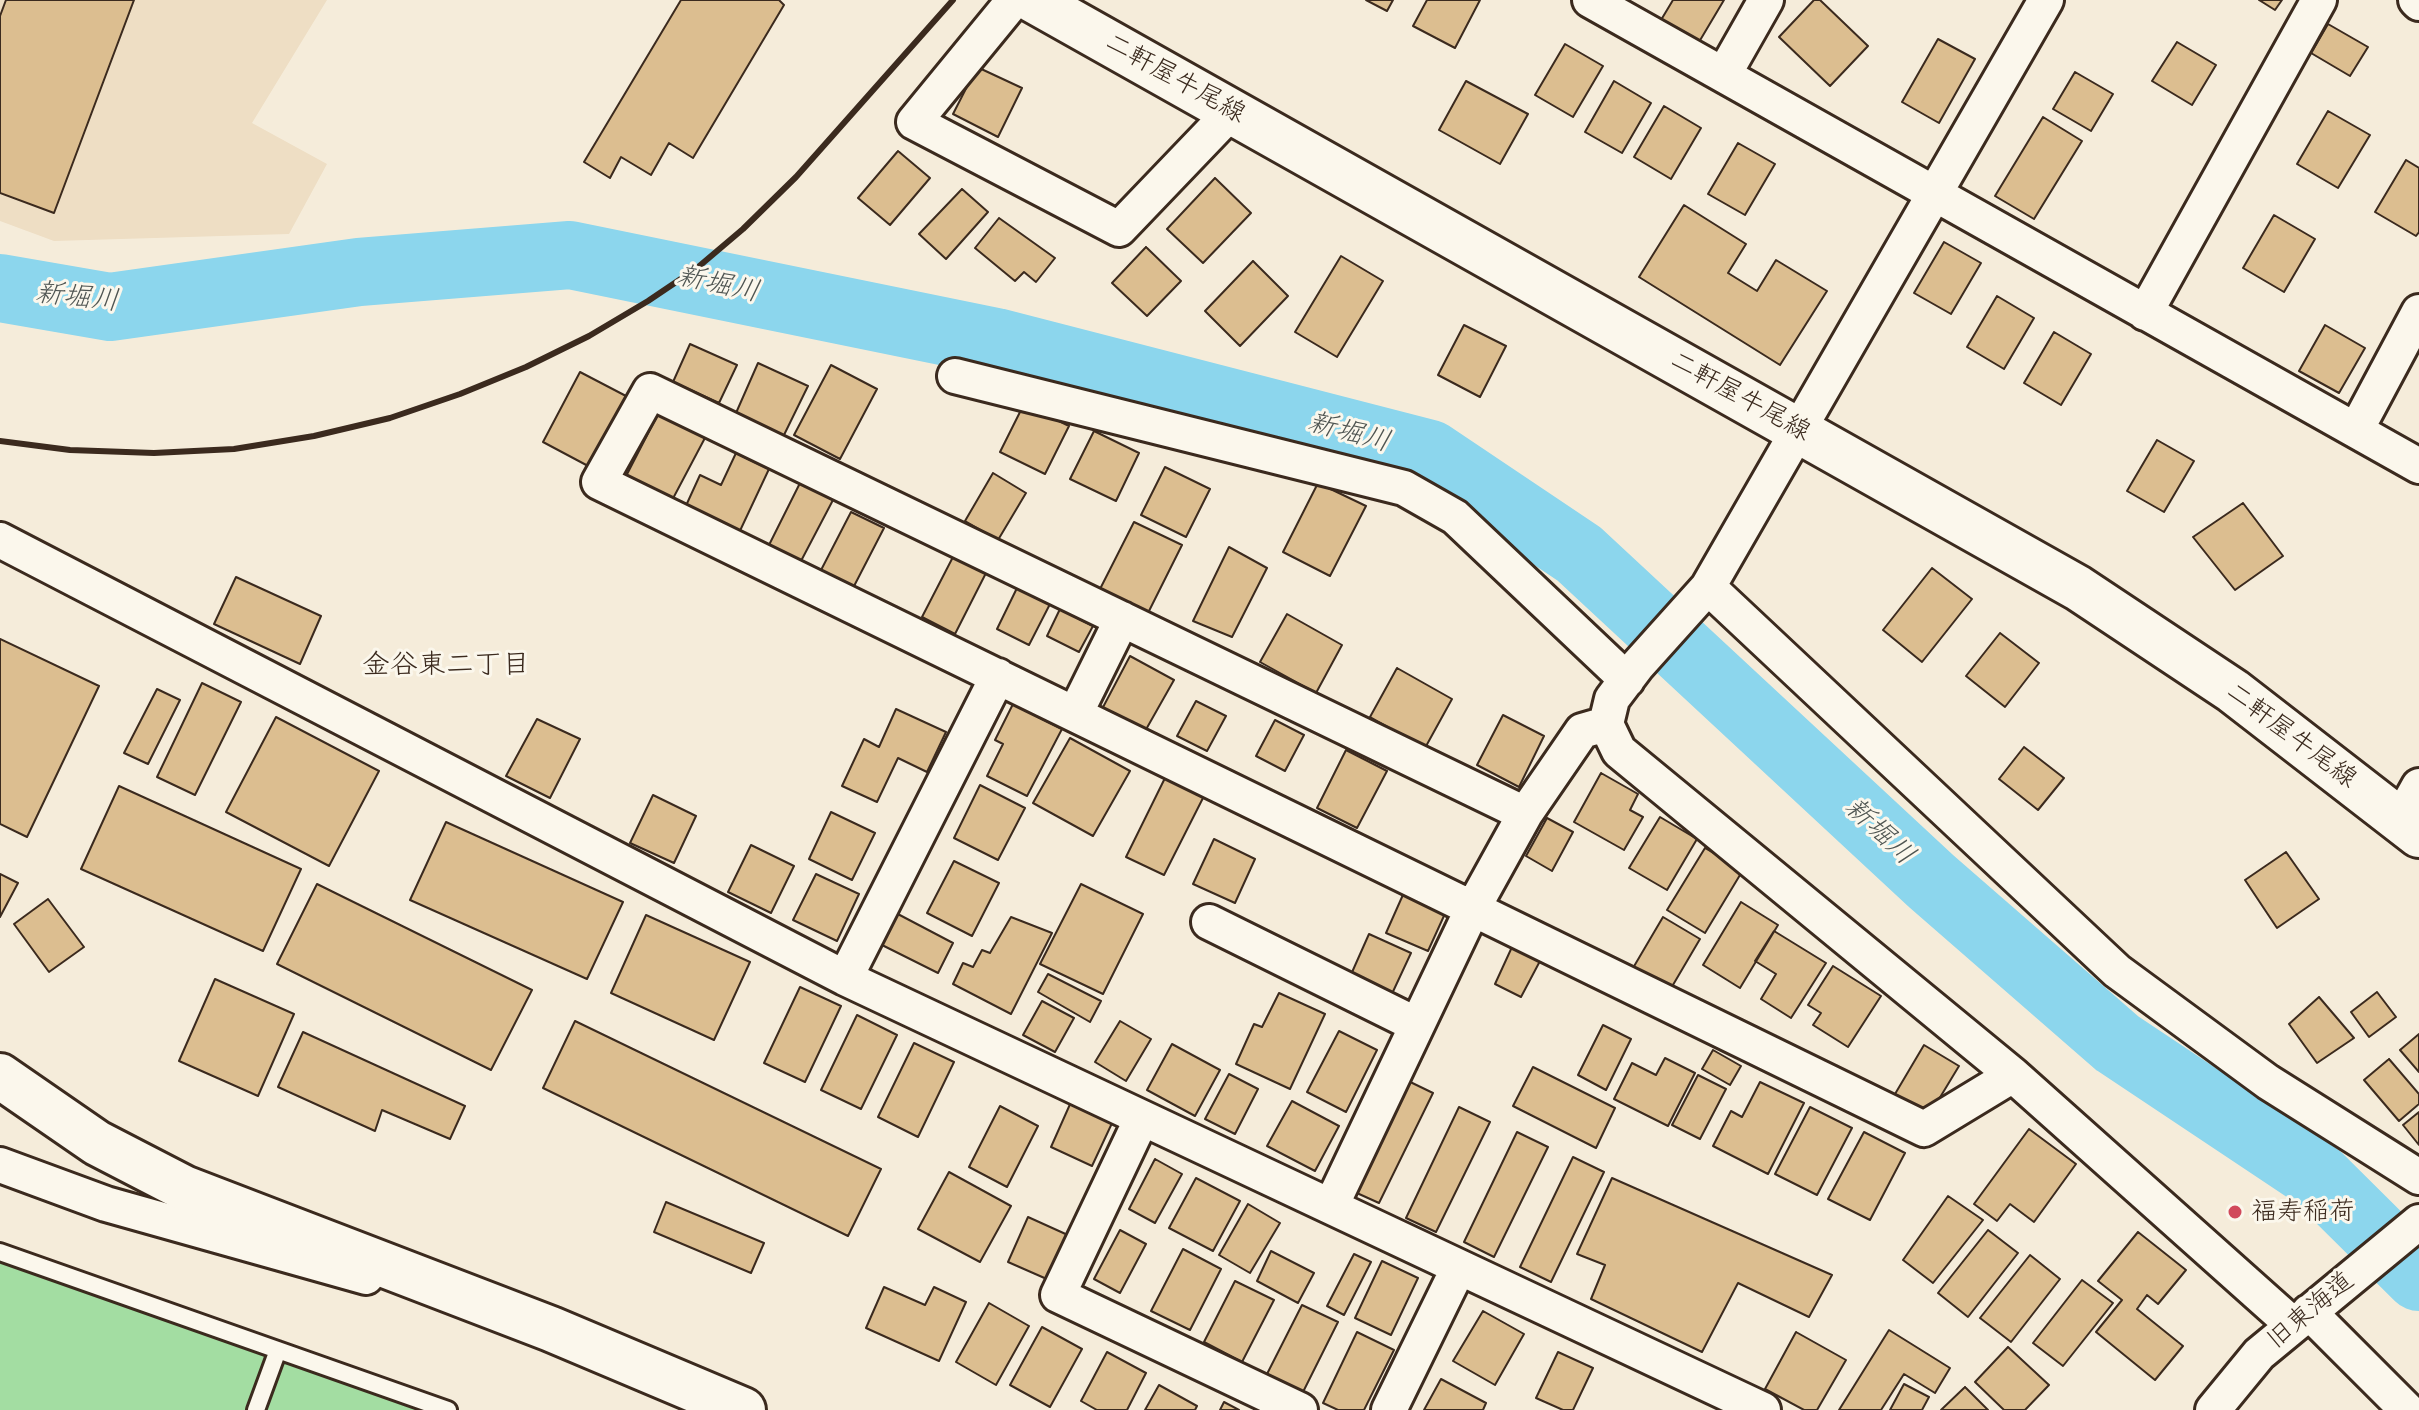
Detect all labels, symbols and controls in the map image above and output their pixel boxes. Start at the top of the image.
street label: 二軒屋牛尾線 [1099,28,1251,130]
water label: 新堀川 [673,260,763,310]
water label: 新堀川 [33,277,121,319]
street label: 二軒屋牛尾線 [1664,346,1816,448]
water label: 新堀川 [1304,406,1394,460]
district label: 金谷東二丁目 [362,649,530,683]
street label: 二軒屋牛尾線 [2219,677,2363,795]
water label: 新堀川 [1837,791,1921,873]
place label: 福寿稲荷 [2251,1196,2355,1228]
marker: 福寿稲荷 [2226,1203,2244,1221]
street label: 旧東海道 [2261,1266,2361,1356]

